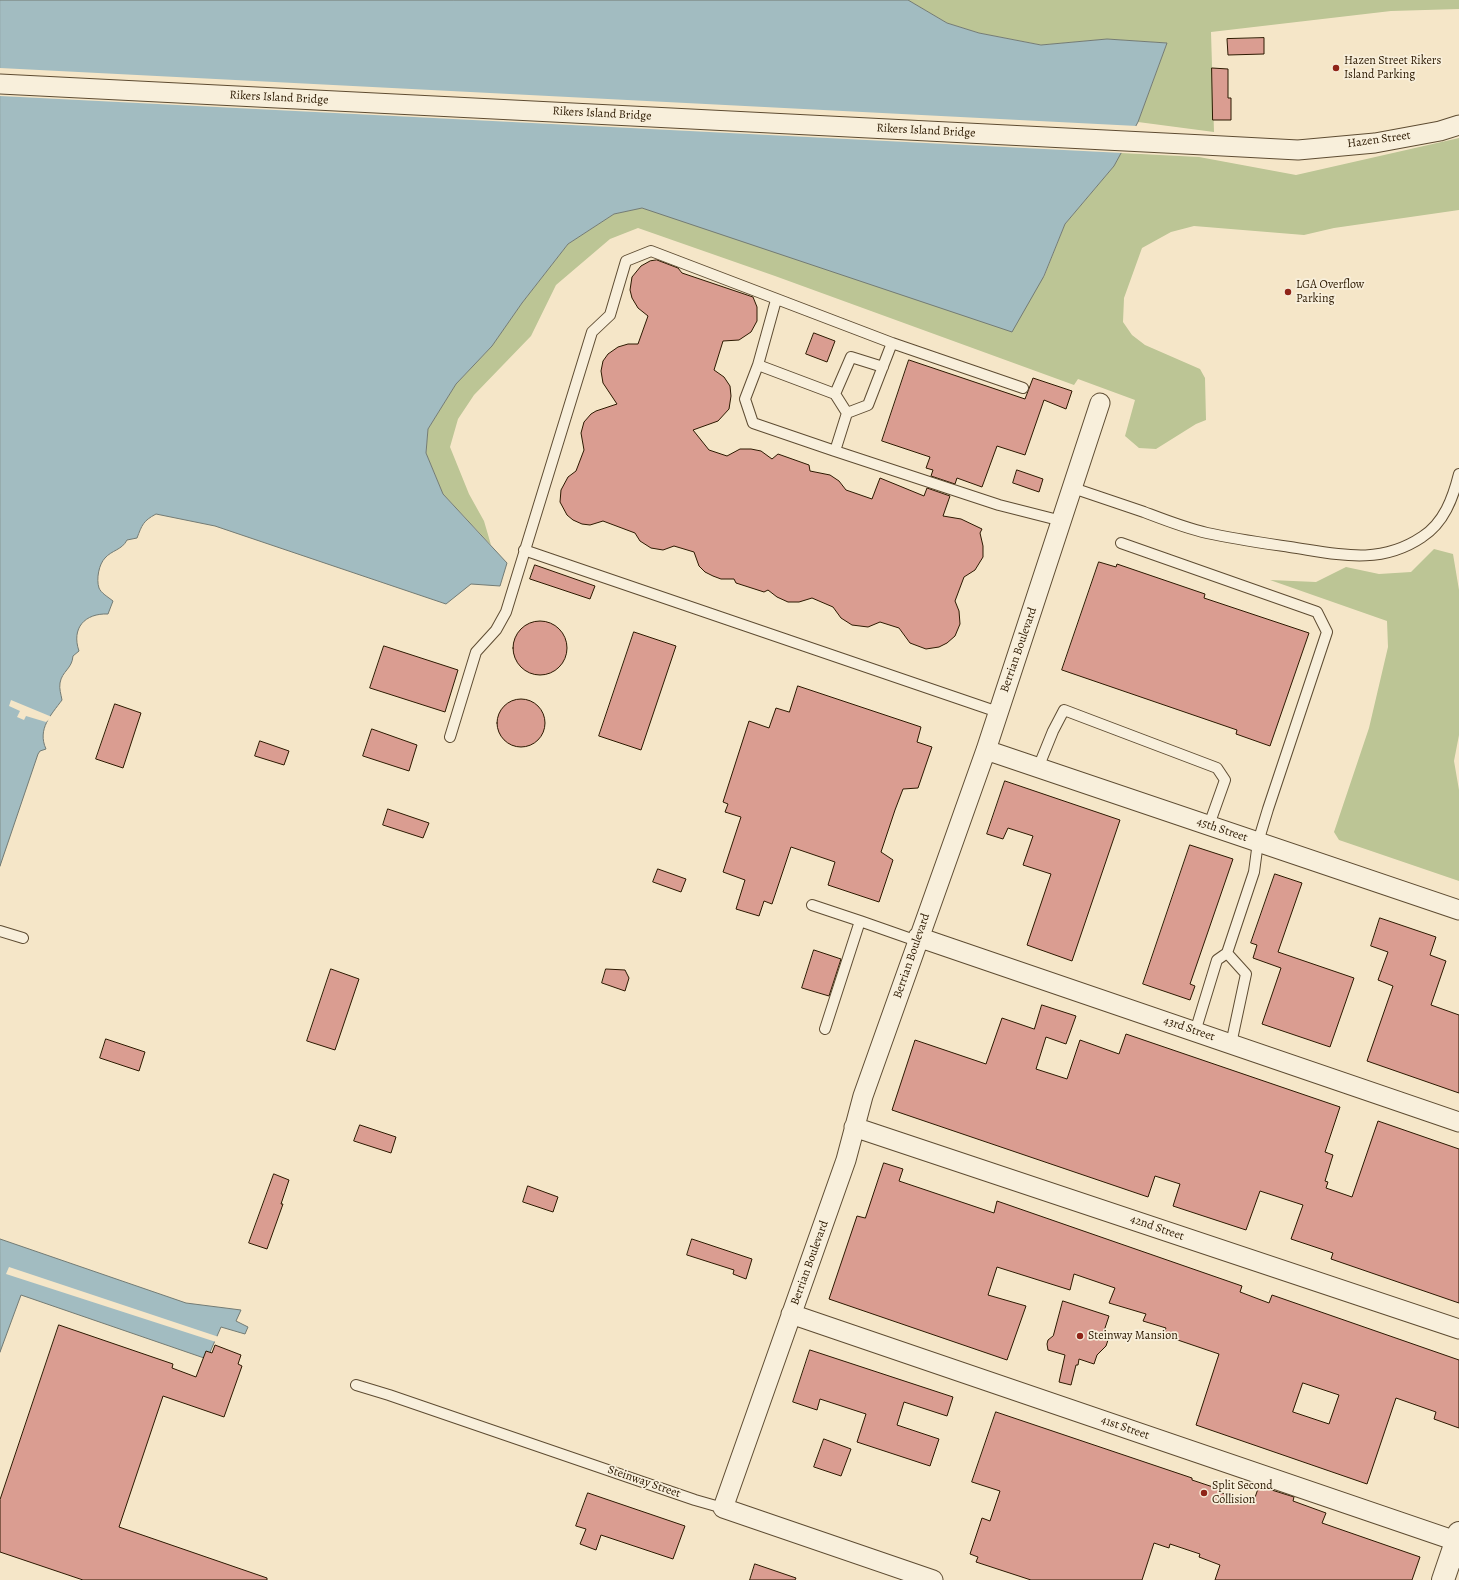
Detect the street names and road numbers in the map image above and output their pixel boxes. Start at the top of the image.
street label: Rikers Island Bridge [229,88,329,108]
street label: Rikers Island Bridge [552,104,652,124]
street label: Rikers Island Bridge [876,121,976,141]
street label: Hazen Street [1346,128,1412,152]
street label: Berrian Boulevard [998,606,1040,694]
street label: 45th Street [1195,815,1249,845]
street label: Berrian Boulevard [891,912,933,1000]
street label: 43rd Street [1161,1014,1217,1044]
street label: 42nd Street [1128,1212,1186,1244]
street label: Berrian Boulevard [788,1219,832,1307]
street label: 41st Street [1099,1413,1151,1443]
street label: Steinway Street [606,1463,682,1501]

